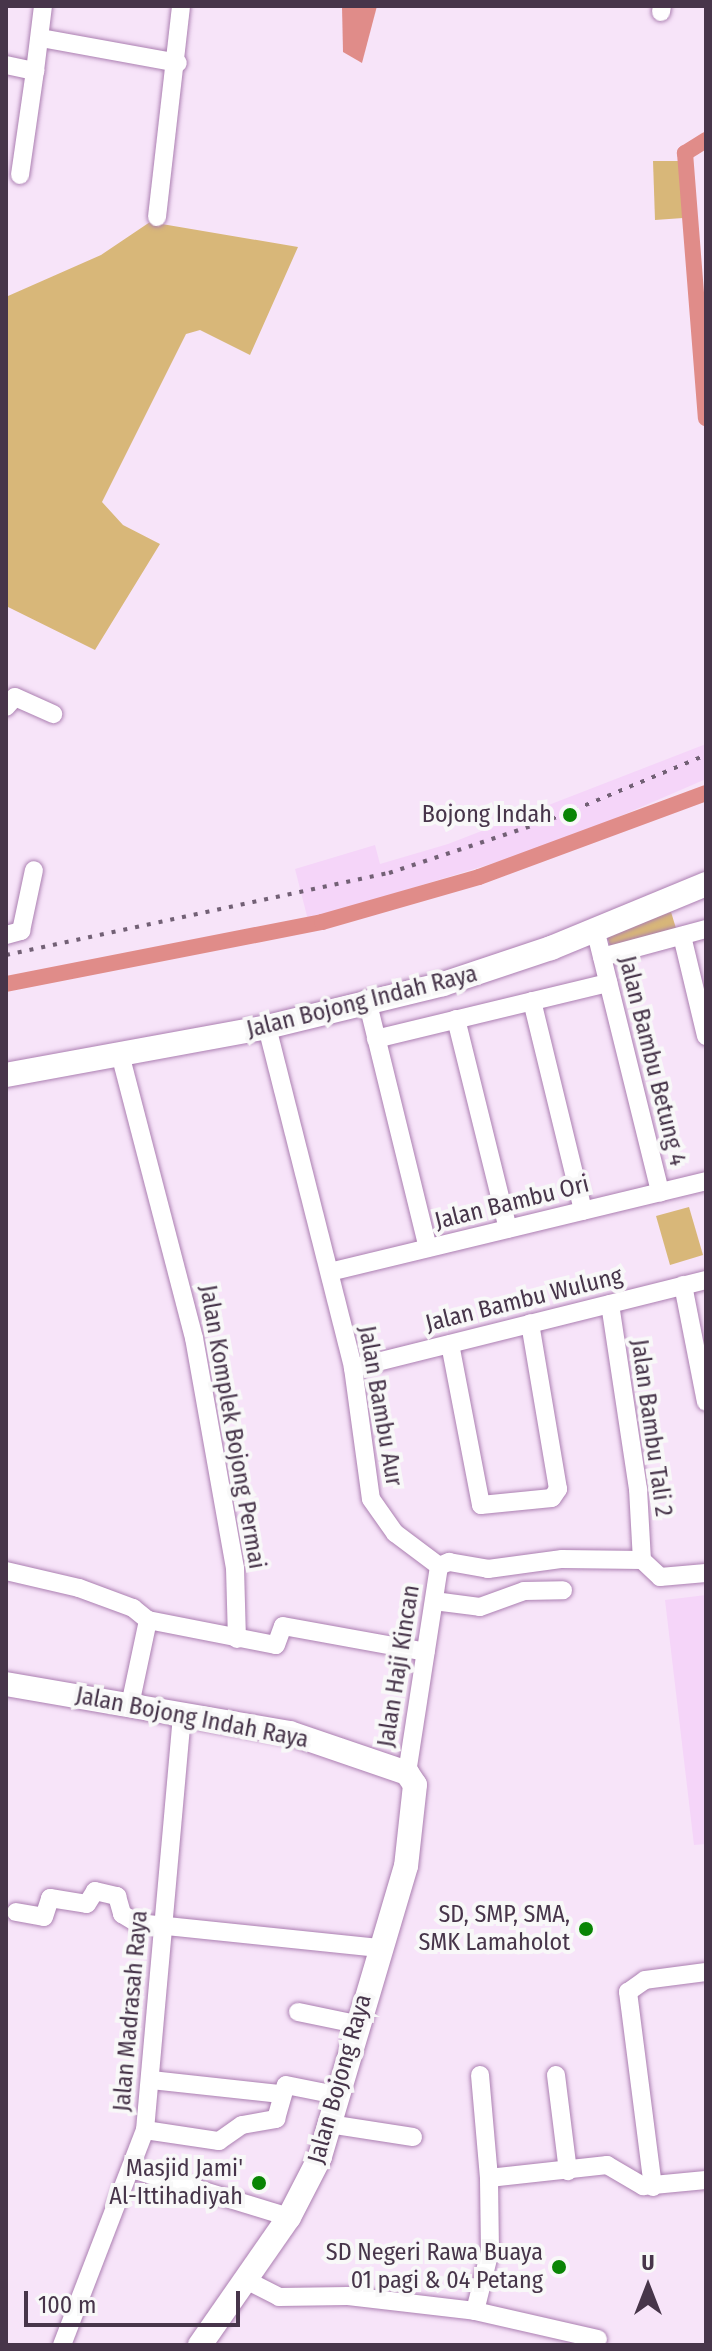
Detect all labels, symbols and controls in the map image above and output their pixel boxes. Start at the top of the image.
place label: Bojong Indah [422,801,552,829]
marker: Bojong Indah [559,804,581,826]
street label: Jalan Bambu Betung 4 [612,953,692,1169]
street label: Jalan Bojong Indah Raya [244,959,480,1045]
street label: Jalan Bambu Ori [432,1170,592,1236]
street label: Jalan Bambu Wulung [423,1262,625,1338]
street label: Jalan Komplek Bojong Permai [193,1283,271,1571]
street label: Jalan Bambu Aur [352,1324,408,1488]
street label: Jalan Bambu Tali 2 [624,1338,678,1518]
street label: Jalan Haji Kincan [372,1583,426,1749]
street label: Jalan Bojong Indah Raya [73,1681,311,1755]
place label: SD, SMP, SMA, SMK Lamaholot [419,1901,570,1957]
street label: Jalan Madrasah Raya [108,1909,154,2113]
marker: SD, SMP, SMA, SMK Lamaholot [577,1920,595,1938]
street label: Jalan Bojong Raya [302,1991,378,2167]
place label: Masjid Jami' Al-Ittihadiyah [109,2155,243,2211]
marker: Masjid Jami' Al-Ittihadiyah [250,2174,268,2192]
place label: SD Negeri Rawa Buaya 01 pagi & 04 Petang [326,2239,543,2295]
north arrow [608,2247,688,2327]
text: U [642,2249,654,2276]
marker: SD Negeri Rawa Buaya 01 pagi & 04 Petang [550,2258,568,2276]
scale bar [28,2275,244,2325]
text: 100 m [38,2291,96,2319]

